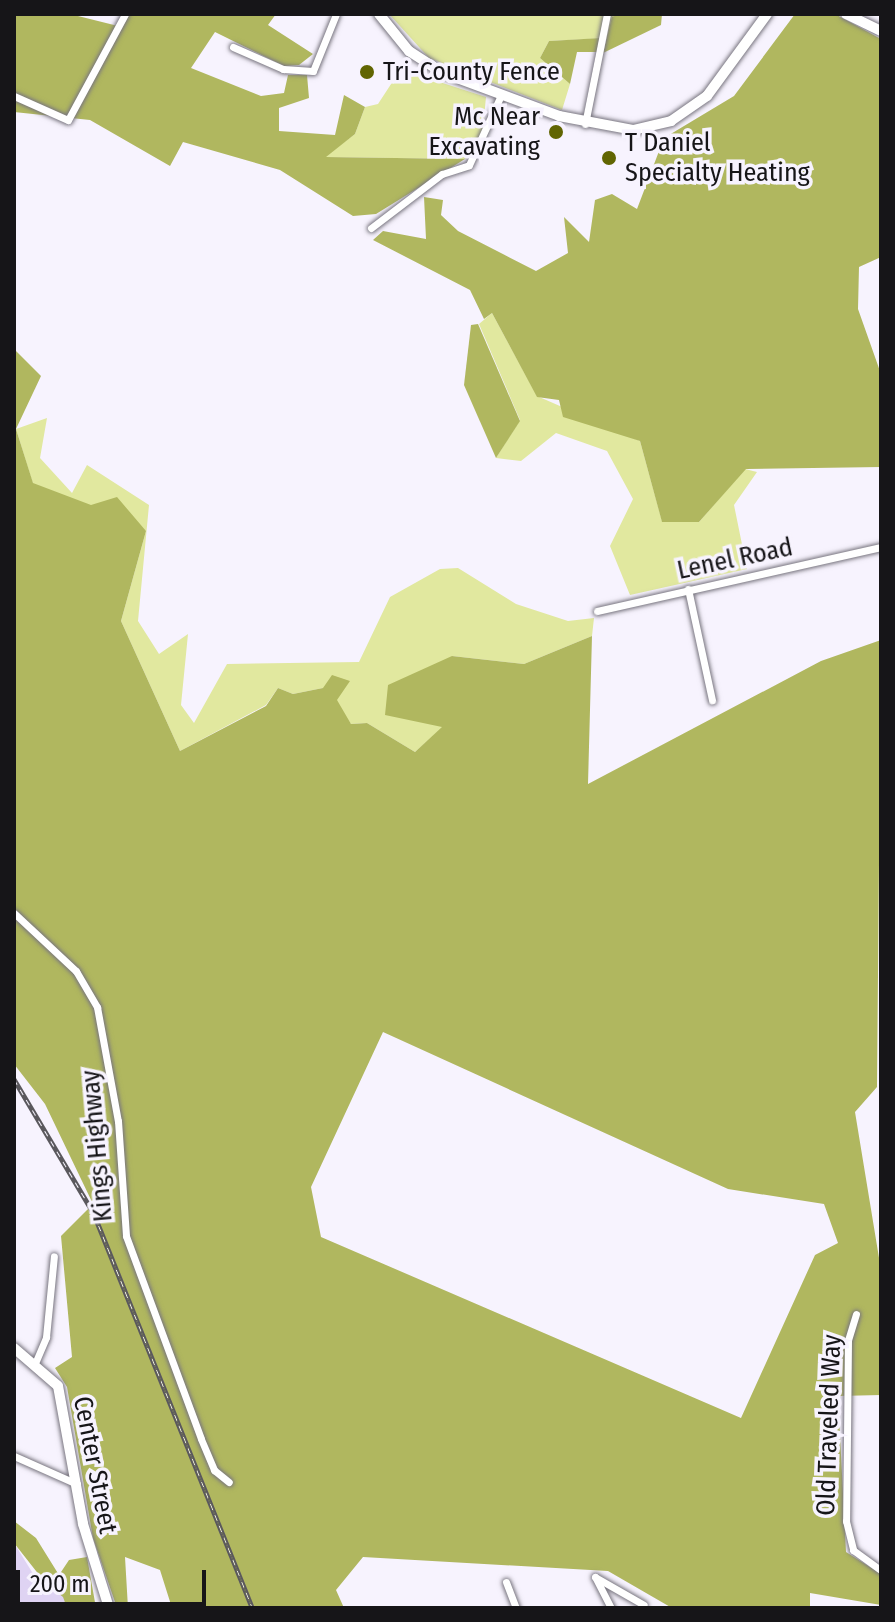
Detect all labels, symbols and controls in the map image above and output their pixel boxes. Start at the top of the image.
place label: Tri-County Fence [383,56,560,88]
marker: Tri-County Fence [358,63,376,81]
place label: Mc Near Excavating [429,101,540,162]
marker: Mc Near Excavating [547,123,565,141]
place label: T Daniel Specialty Heating [625,127,810,188]
marker: T Daniel Specialty Heating [600,149,618,167]
street label: Lenel Road [674,532,796,586]
street label: Kings Highway [75,1069,119,1223]
street label: Old Traveled Way [810,1334,848,1516]
street label: Center Street [66,1394,124,1536]
scale bar [20,1554,210,1604]
text: 200 m [30,1570,90,1598]

